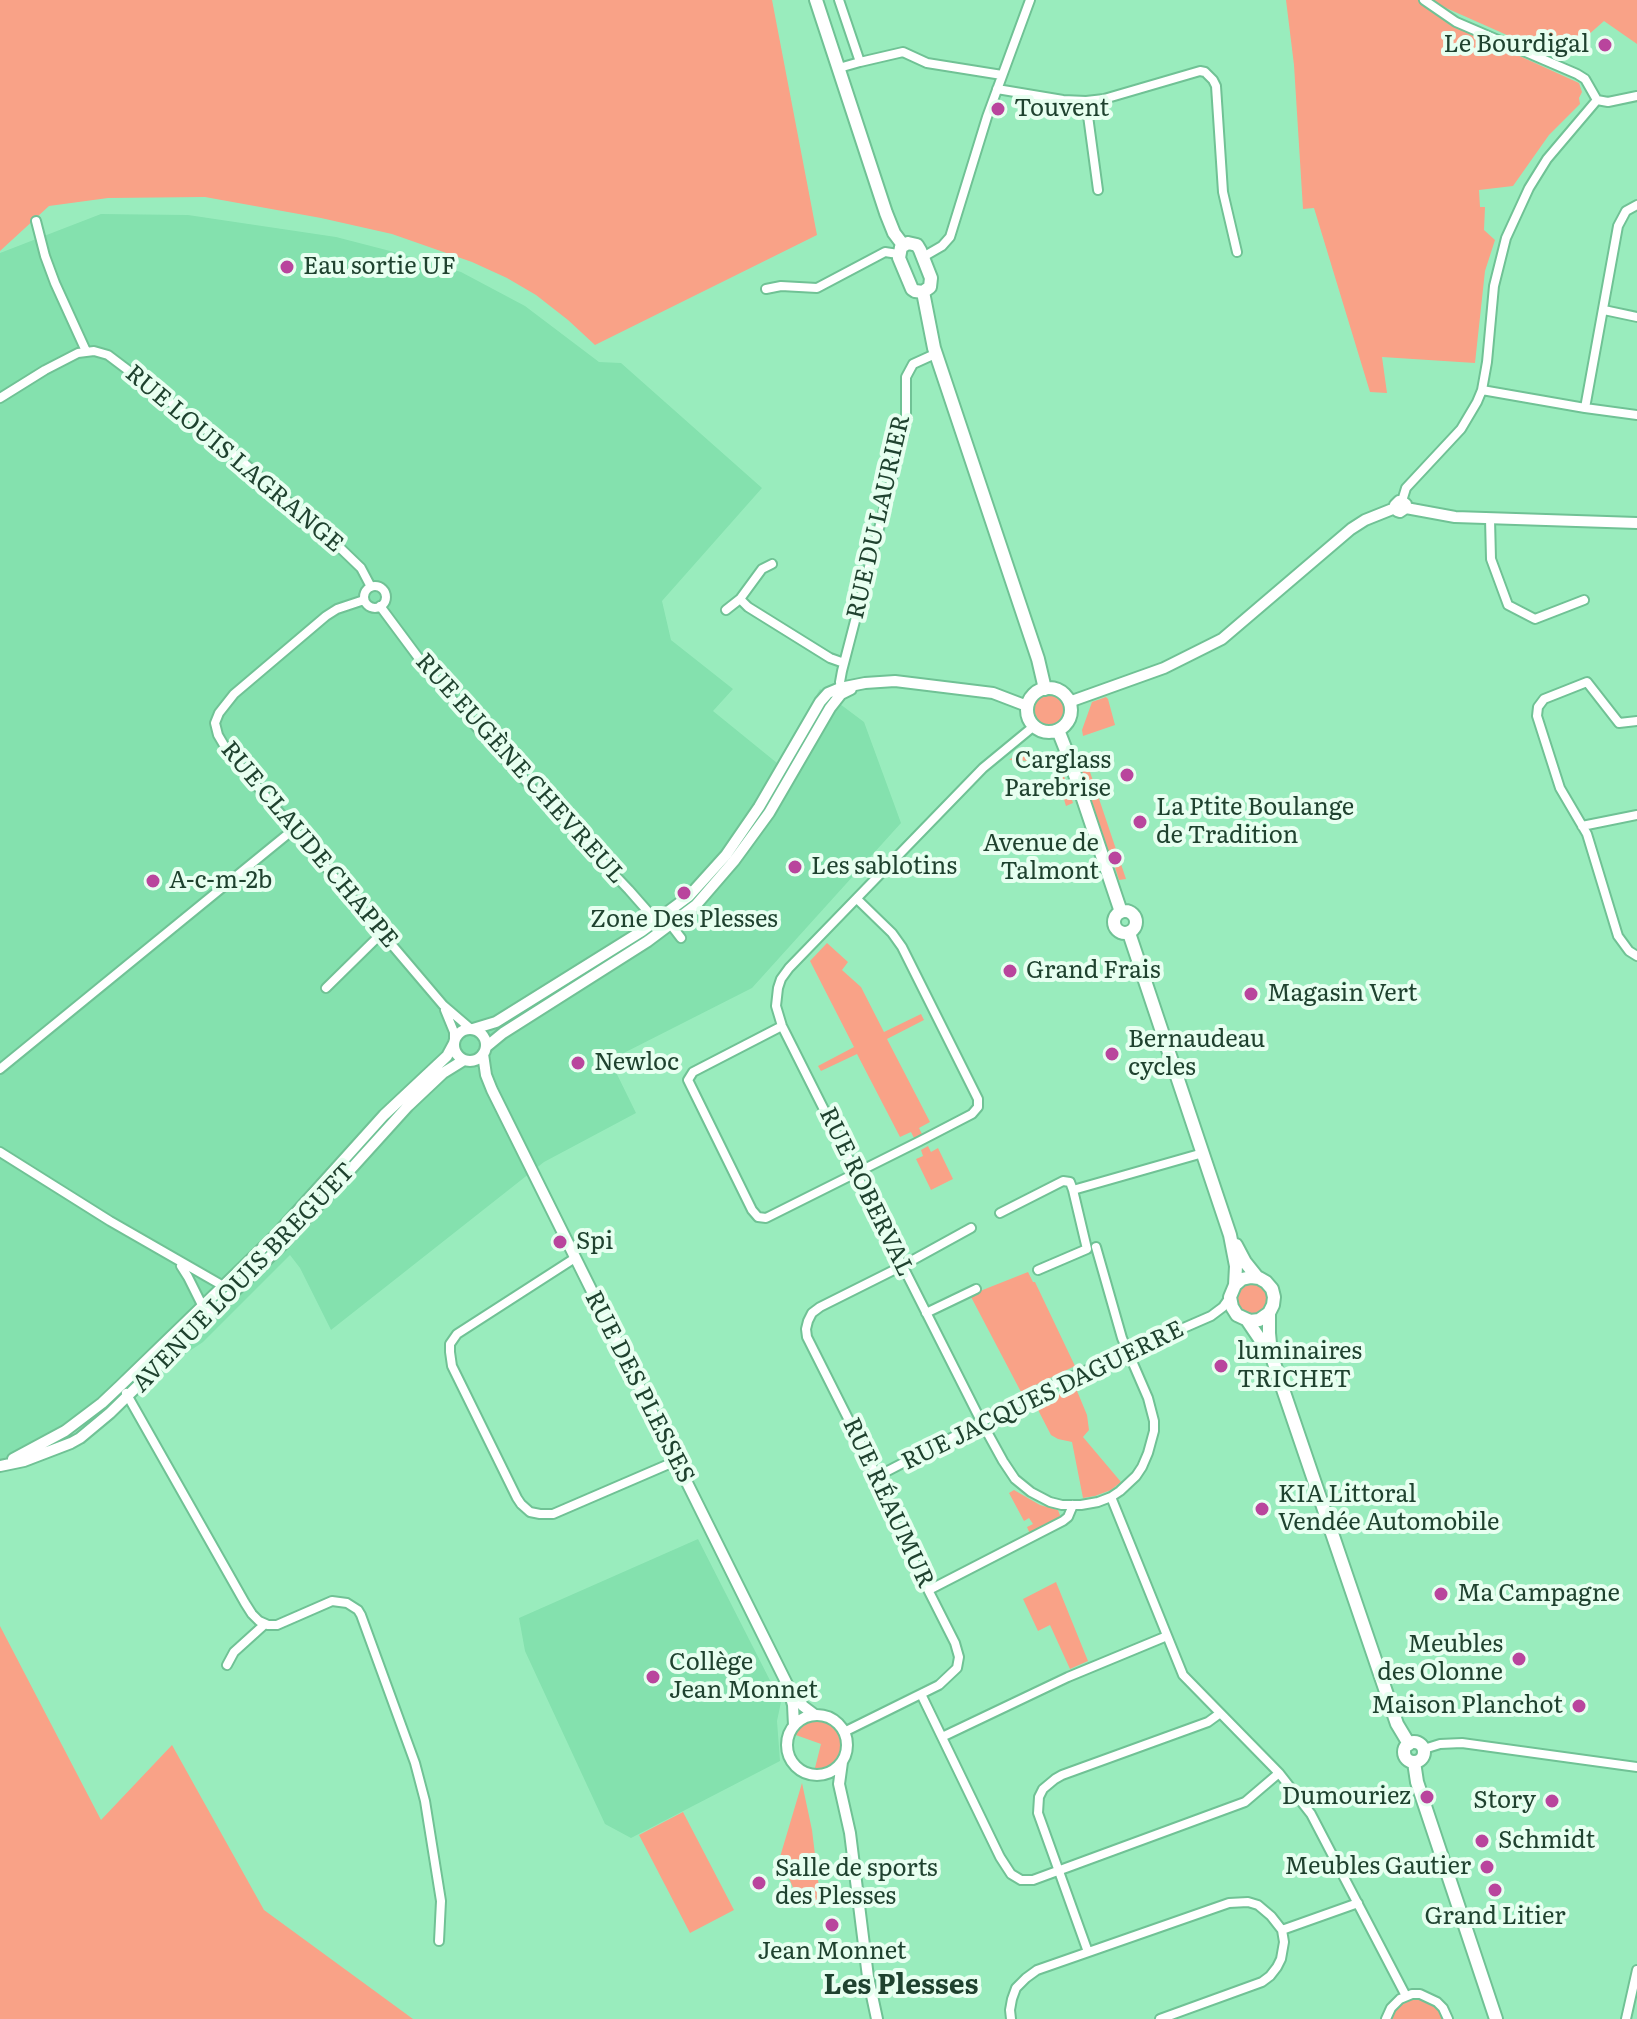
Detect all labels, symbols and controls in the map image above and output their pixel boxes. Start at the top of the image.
place label: Le Bourdigal [1444,31,1589,59]
marker: Le Bourdigal [1596,36,1614,54]
place label: Touvent [1014,95,1109,123]
marker: Touvent [989,100,1007,118]
place label: Eau sortie UF [303,253,456,281]
marker: Eau sortie UF [278,258,296,276]
street label: RUE LOUIS LAGRANGE [119,359,349,559]
street label: RUE DU LAURIER [841,412,917,622]
street label: RUE EUGÈNE CHEVREUL [409,648,631,890]
street label: RUE CLAUDE CHAPPE [214,736,404,954]
place label: Carglass Parebrise [1004,747,1111,803]
marker: Carglass Parebrise [1118,766,1136,784]
place label: La Ptite Boulange de Tradition [1156,794,1354,850]
marker: La Ptite Boulange de Tradition [1131,813,1149,831]
place label: Avenue de Talmont [983,830,1099,886]
marker: Avenue de Talmont [1106,849,1124,867]
place label: Les sablotins [811,853,957,881]
marker: Les sablotins [786,858,804,876]
place label: A-c-m-2b [169,867,272,895]
marker: A-c-m-2b [144,872,162,890]
marker: Zone Des Plesses [675,884,693,902]
place label: Zone Des Plesses [590,906,778,934]
place label: Grand Frais [1026,957,1161,985]
marker: Grand Frais [1001,962,1019,980]
place label: Magasin Vert [1267,980,1418,1008]
marker: Magasin Vert [1242,985,1260,1003]
place label: Bernaudeau cycles [1128,1026,1265,1082]
marker: Bernaudeau cycles [1103,1045,1121,1063]
place label: Newloc [594,1049,679,1077]
marker: Newloc [569,1054,587,1072]
street label: RUE ROBERVAL [813,1103,919,1281]
street label: AVENUE LOUIS BREGUET [127,1157,361,1399]
place label: Spi [576,1228,613,1256]
marker: Spi [551,1233,569,1251]
street label: RUE DES PLESSES [578,1286,700,1488]
street label: RUE JACQUES DAGUERRE [897,1315,1189,1477]
place label: luminaires TRICHET [1237,1338,1362,1394]
marker: luminaires TRICHET [1212,1357,1230,1375]
street label: RUE RÉAUMUR [836,1413,940,1593]
place label: KIA Littoral Vendée Automobile [1278,1481,1499,1537]
marker: KIA Littoral Vendée Automobile [1253,1500,1271,1518]
place label: Ma Campagne [1457,1580,1620,1608]
marker: Ma Campagne [1432,1585,1450,1603]
place label: Meubles des Olonne [1377,1631,1503,1687]
place label: Collège Jean Monnet [669,1649,818,1705]
marker: Meubles des Olonne [1510,1650,1528,1668]
marker: Collège Jean Monnet [644,1668,662,1686]
place label: Maison Planchot [1371,1692,1563,1720]
marker: Maison Planchot [1570,1697,1588,1715]
place label: Dumouriez [1282,1783,1411,1811]
place label: Story [1473,1787,1536,1815]
marker: Dumouriez [1418,1788,1436,1806]
marker: Story [1543,1792,1561,1810]
place label: Schmidt [1498,1827,1595,1855]
marker: Schmidt [1473,1832,1491,1850]
place label: Meubles Gautier [1284,1853,1471,1881]
place label: Salle de sports des Plesses [775,1855,938,1911]
marker: Meubles Gautier [1478,1858,1496,1876]
marker: Salle de sports des Plesses [750,1874,768,1892]
marker: Grand Litier [1486,1881,1504,1899]
place label: Grand Litier [1424,1903,1566,1931]
marker: Jean Monnet [823,1916,841,1934]
place label: Jean Monnet [758,1938,906,1966]
district label: Les Plesses [824,1969,978,2003]

